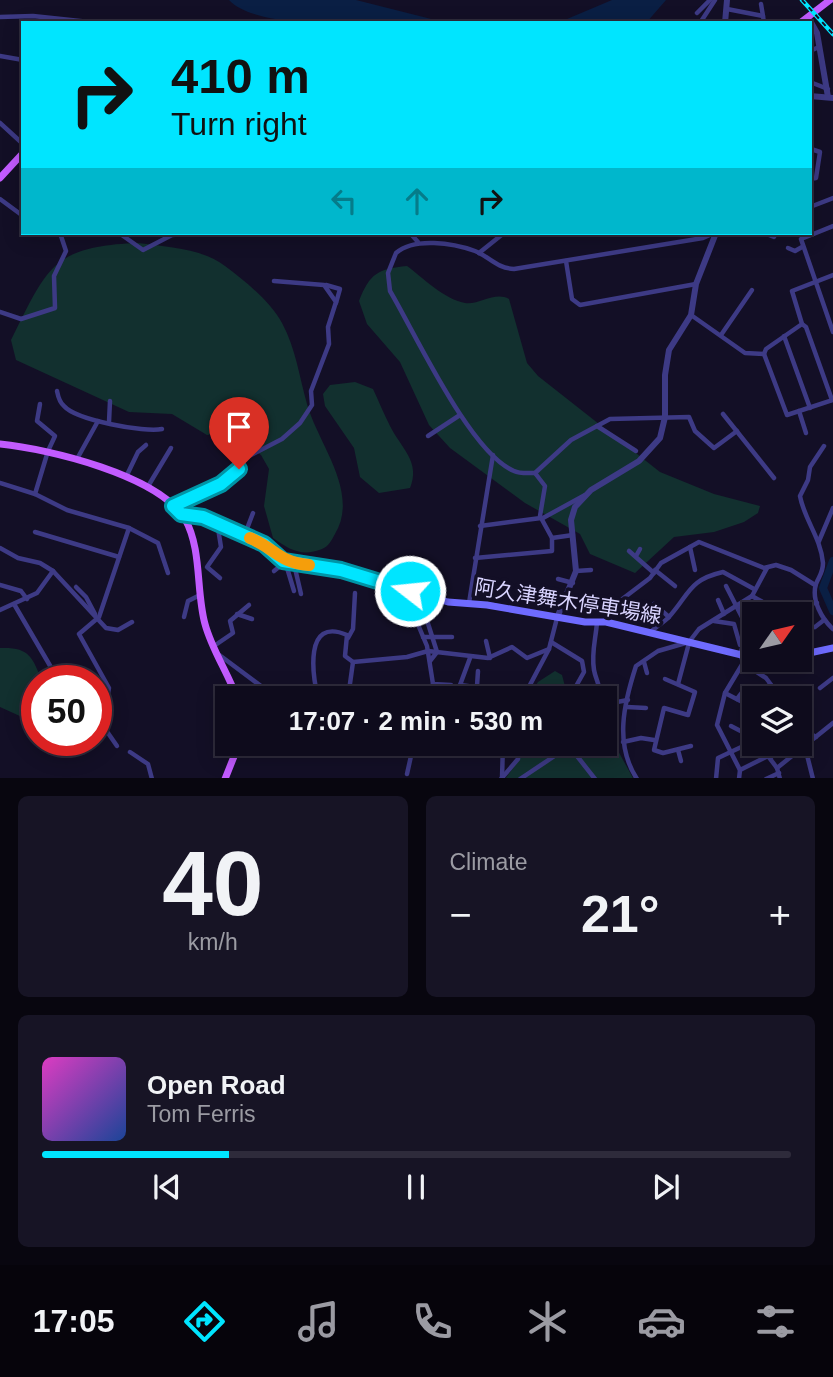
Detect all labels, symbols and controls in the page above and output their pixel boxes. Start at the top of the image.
icon: right [56,49,147,140]
text: 410 m [171,49,310,103]
text: Turn right [171,106,307,142]
icon: left [325,182,363,220]
icon: ahead [398,182,436,220]
icon: right [471,182,509,220]
pin [209,397,269,469]
icon: arrive [220,408,258,446]
position arrow [373,554,447,628]
street label: 阿久津舞木停車場線 [473,575,663,627]
north arrow [742,602,812,672]
map controls [742,602,812,756]
speed limit sign: 50 [21,665,112,756]
button: layers [742,686,812,756]
text: 17:07 · 2 min · 530 m [289,706,543,736]
text: 40 [162,833,263,934]
text: Climate [450,849,527,875]
text: 21° [581,885,660,943]
text: − [450,894,472,936]
text: + [769,894,791,936]
text: km/h [188,929,238,955]
text: Open Road [147,1070,286,1100]
text: Tom Ferris [147,1101,256,1127]
icon: previous [148,1168,186,1206]
icon: pause [397,1168,435,1206]
icon: next [647,1168,685,1206]
icon: directions [180,1297,229,1346]
icon: music [294,1297,343,1346]
icon: phone [408,1297,457,1346]
icon: climate [523,1297,572,1346]
icon: car [637,1297,686,1346]
icon: filters [751,1297,800,1346]
text: 17:05 [33,1303,114,1339]

